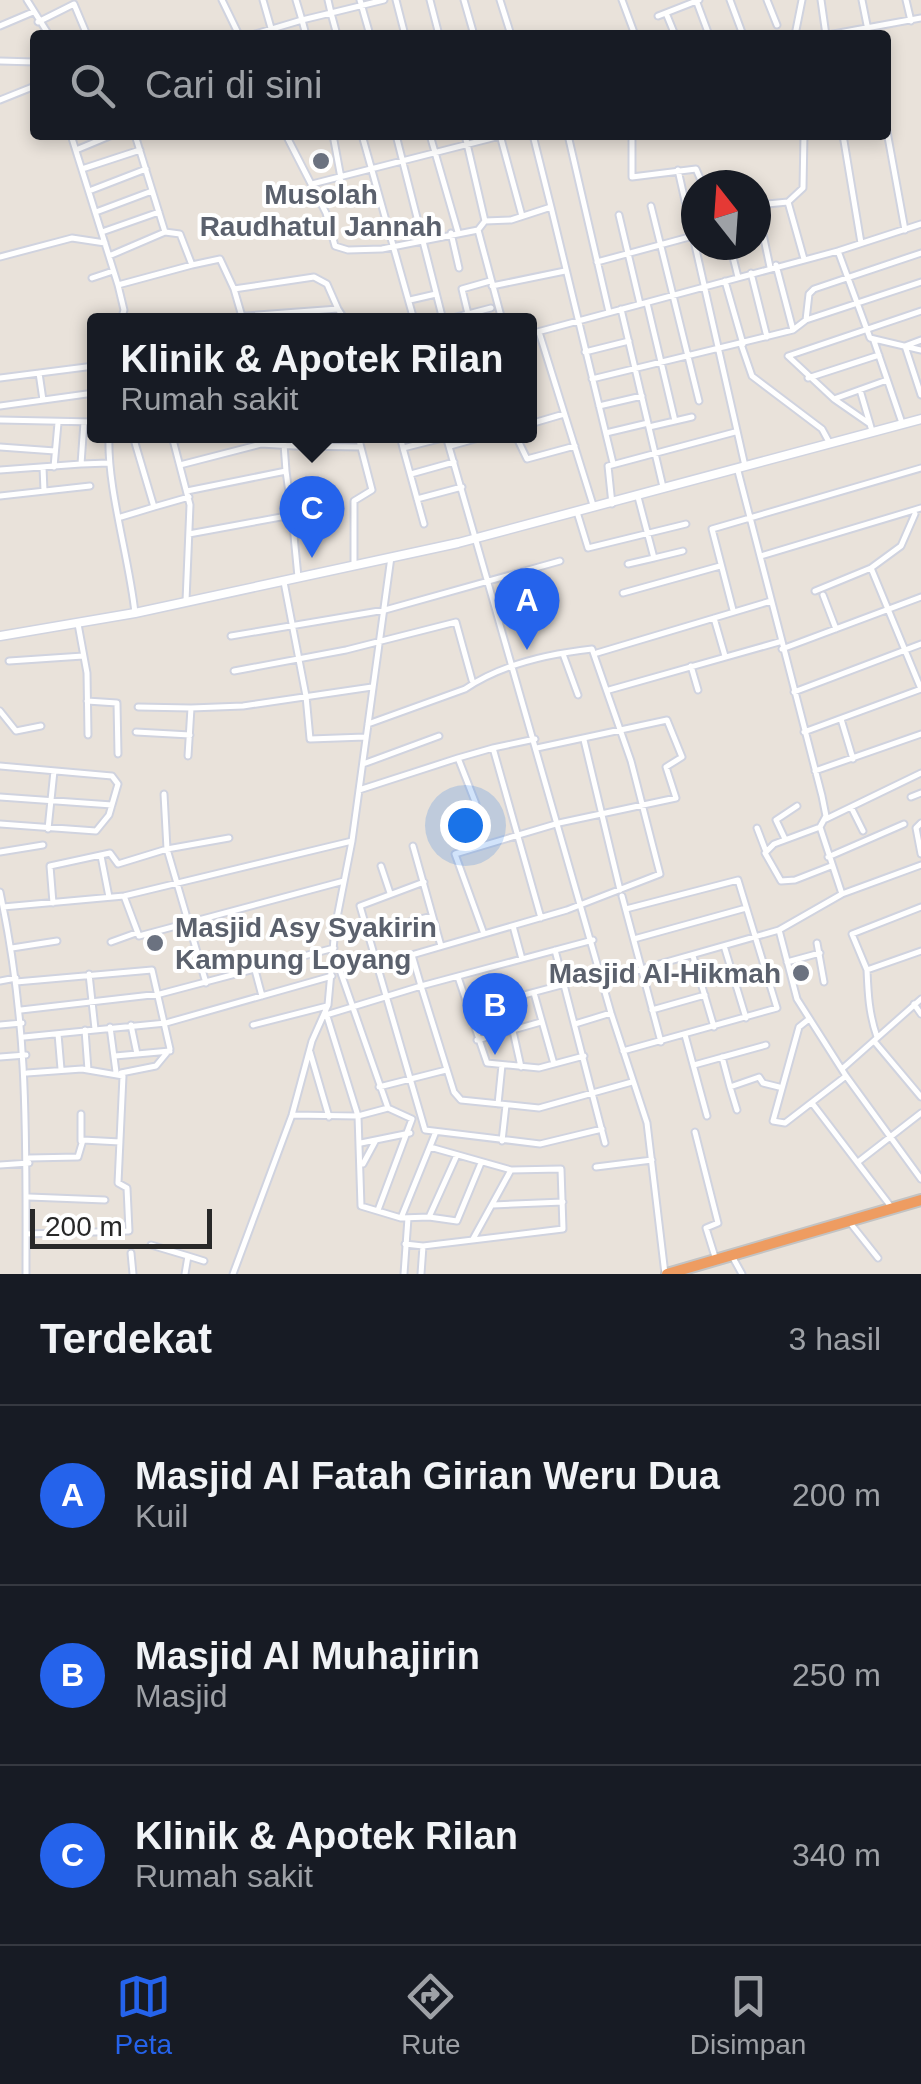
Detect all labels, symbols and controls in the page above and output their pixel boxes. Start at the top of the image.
search box [30,30,891,140]
icon: search [65,58,120,113]
text: Cari di sini [145,64,322,106]
marker: Musolah Raudhatul Jannah [310,150,332,172]
north arrow [681,170,771,260]
place label: Musolah Raudhatul Jannah [200,179,442,242]
popup [87,313,537,443]
text: Klinik & Apotek Rilan [121,338,503,380]
text: Rumah sakit [121,381,298,417]
pin: C [280,476,344,558]
pin: A [494,568,560,650]
your location [440,800,491,851]
place label: Masjid Asy Syakirin Kampung Loyang [175,912,437,975]
marker: Masjid Asy Syakirin Kampung Loyang [144,932,166,954]
place label: Masjid Al-Hikmah [549,958,781,989]
marker: Masjid Al-Hikmah [790,962,812,984]
pin: B [462,972,528,1055]
scale bar [30,1204,212,1248]
text: 200 m [45,1211,123,1242]
text: Terdekat [40,1315,212,1362]
text: 3 hasil [789,1321,881,1357]
text: Masjid Al Fatah Girian Weru Dua [135,1455,720,1497]
text: A [61,1477,84,1513]
text: 200 m [792,1477,881,1513]
text: Kuil [135,1498,188,1534]
text: Masjid Al Muhajirin [135,1635,480,1677]
text: B [61,1657,84,1693]
text: 250 m [792,1657,881,1693]
text: Masjid [135,1678,227,1714]
text: Klinik & Apotek Rilan [135,1815,518,1857]
text: C [61,1837,84,1873]
text: 340 m [792,1837,881,1873]
text: Rumah sakit [135,1858,313,1894]
tab: Peta [115,1969,172,2061]
tab: Rute [401,1969,461,2061]
tab: Disimpan [690,1969,806,2061]

